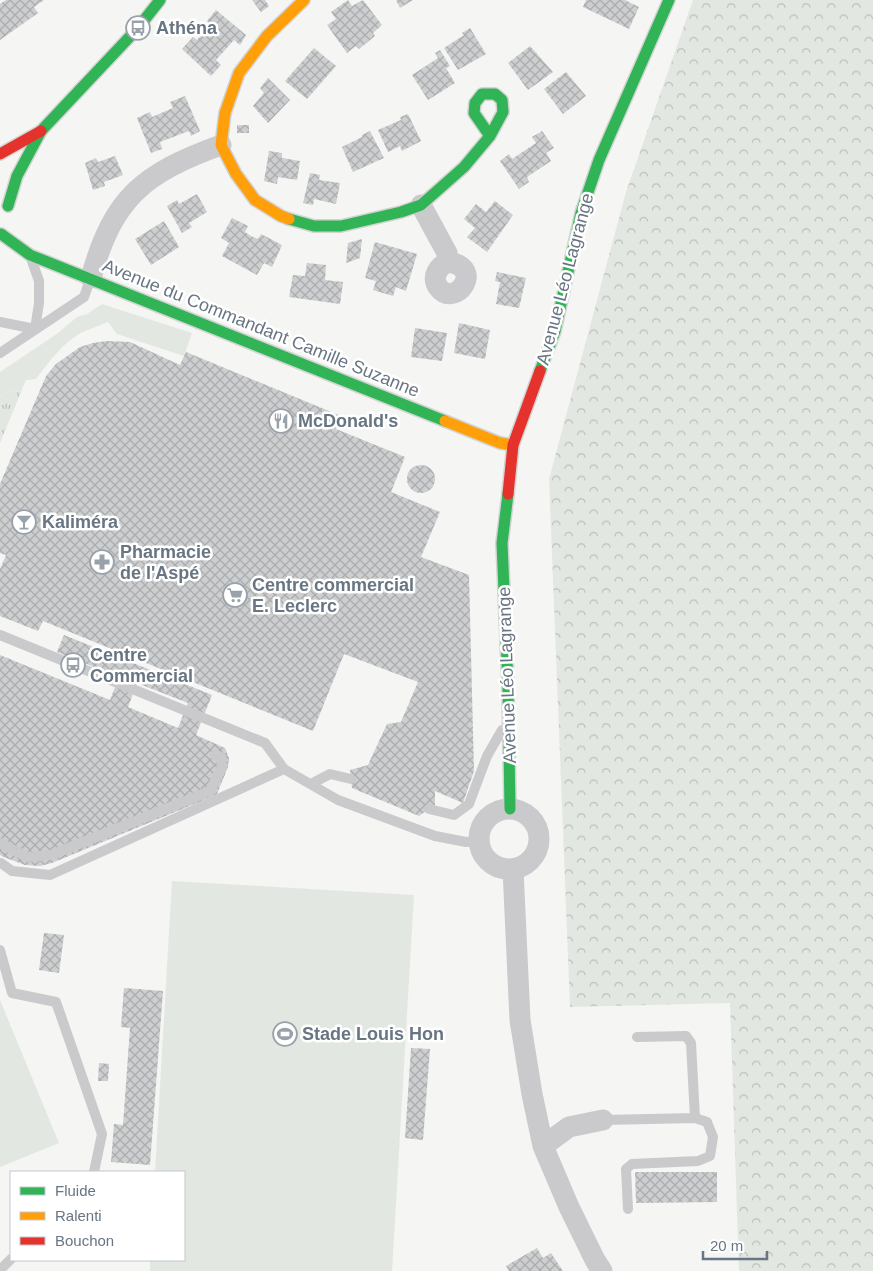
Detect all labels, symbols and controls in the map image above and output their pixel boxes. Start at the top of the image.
bus stop icon: Athéna [125,15,151,41]
place label: Athéna [156,18,218,38]
street label: Avenue Léo Lagrange [532,191,598,367]
street label: Avenue du Commandant Camille Suzanne [100,255,422,401]
restaurant icon: McDonald's [268,408,294,434]
place label: McDonald's [298,411,398,431]
bar icon: Kaliméra [11,509,37,535]
place label: Kaliméra [42,512,119,532]
place label: Pharmacie de l'Aspé [120,542,211,583]
pharmacy icon: Pharmacie de l'Aspé [89,549,115,575]
place label: Centre commercial E. Leclerc [252,575,414,616]
supermarket icon: Centre commercial E. Leclerc [222,582,248,608]
street label: Avenue Léo Lagrange [494,586,520,764]
place label: Centre Commercial [90,645,193,686]
bus stop icon: Centre Commercial [60,652,86,678]
sports icon: Stade Louis Hon [272,1021,298,1047]
place label: Stade Louis Hon [302,1024,444,1044]
legend [10,1171,185,1261]
text: Fluide [55,1182,96,1199]
text: Ralenti [55,1207,102,1224]
scale bar [703,1228,767,1260]
text: Bouchon [55,1232,114,1249]
text: 20 m [710,1237,743,1254]

